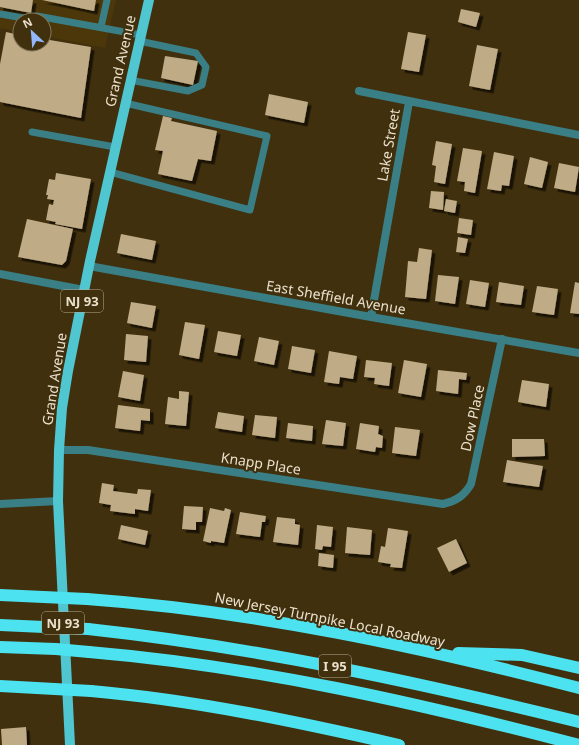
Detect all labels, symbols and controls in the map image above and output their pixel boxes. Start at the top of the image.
north arrow [12,12,52,52]
street label: Grand Avenue [100,13,140,109]
text: N [20,14,35,31]
street label: Lake Street [372,107,404,183]
street label: East Sheffield Avenue [265,275,407,319]
road number: NJ 93 [61,290,103,312]
street label: Grand Avenue [37,331,71,427]
street label: Dow Place [456,383,488,453]
street label: Knapp Place [220,447,302,479]
street label: New Jersey Turnpike Local Roadway [213,587,448,651]
road number: NJ 93 [42,612,84,634]
road number: I 95 [319,655,351,677]

